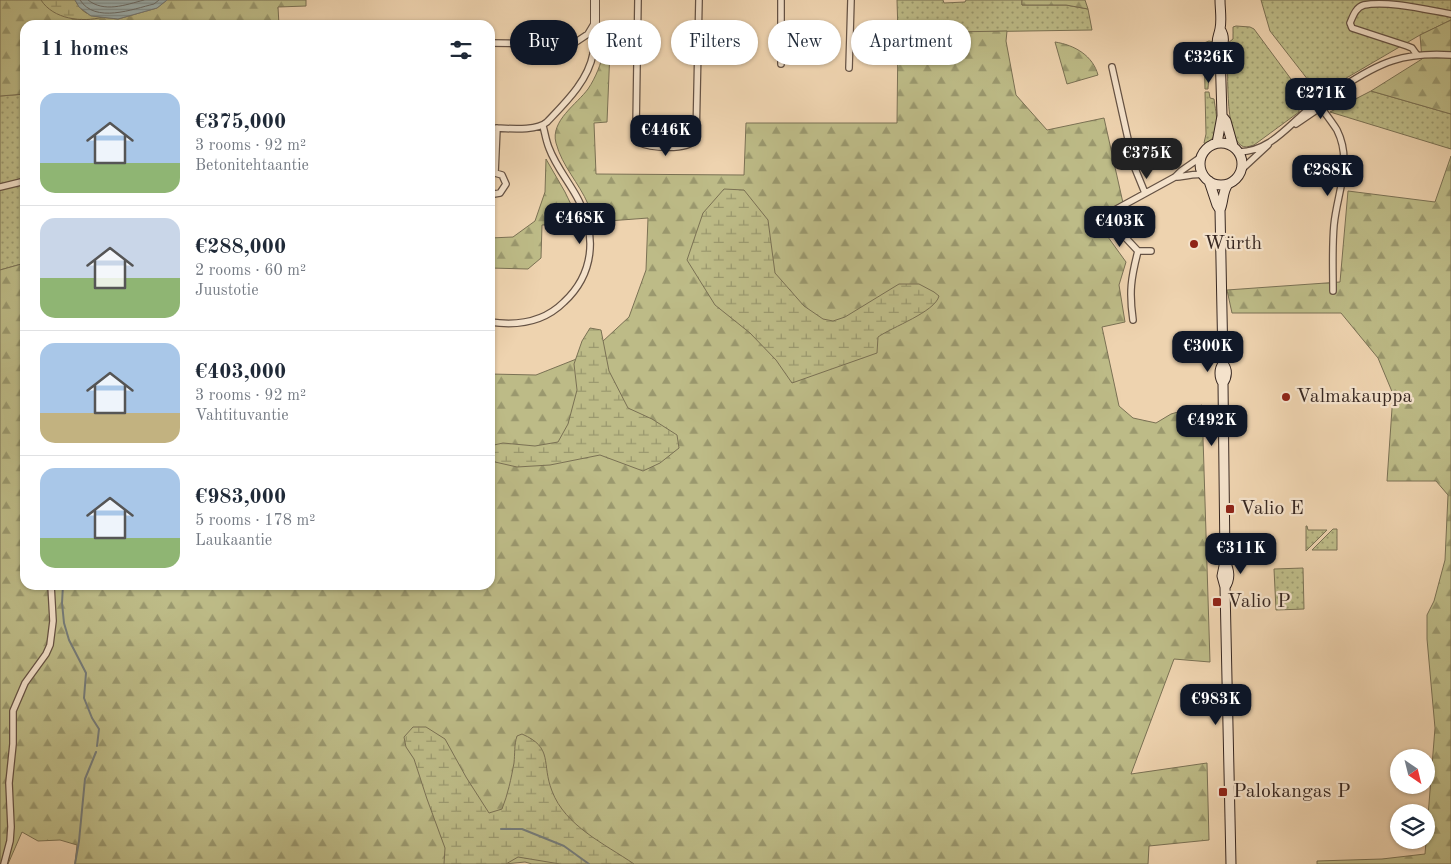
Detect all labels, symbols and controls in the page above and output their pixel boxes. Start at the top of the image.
chip: Buy [510,20,578,65]
chip: Rent [588,20,661,65]
chip: Filters [671,20,758,65]
chip: New [768,20,841,65]
chip: Apartment [851,20,971,65]
icon: filters [447,36,475,64]
text: 11 homes [40,39,128,60]
pin: €326K [1174,42,1244,84]
text: €326K [1184,50,1234,66]
pin: €271K [1286,78,1356,120]
text: €271K [1296,86,1346,102]
text: €375,000 [195,112,286,133]
icon: home [80,113,140,173]
pin: €446K [631,114,701,157]
text: €446K [641,123,691,139]
text: 3 rooms · 92 m² [195,138,306,154]
pin: €375K [1112,138,1182,180]
text: €375K [1122,146,1172,162]
pin: €288K [1293,154,1363,197]
text: Betonitehtaantie [195,158,309,174]
text: €288K [1303,163,1353,179]
pin: €468K [545,202,615,245]
pin: €403K [1085,206,1155,248]
text: €468K [555,211,605,227]
text: €403K [1095,214,1145,230]
place label: Würth [1204,234,1262,254]
text: €288,000 [195,237,286,258]
icon: home [80,238,140,298]
marker: Würth [1188,238,1200,250]
text: 2 rooms · 60 m² [195,263,306,279]
text: Juustotie [195,283,259,299]
pin: €300K [1173,330,1243,373]
text: €300K [1183,339,1233,355]
text: €403,000 [195,362,286,383]
icon: home [80,363,140,423]
place label: Valmakauppa [1296,387,1413,407]
text: 3 rooms · 92 m² [195,388,306,404]
marker: Valmakauppa [1280,391,1292,403]
pin: €492K [1177,404,1247,447]
text: Vahtituvantie [195,408,289,424]
text: €492K [1187,413,1237,429]
text: €983,000 [195,487,286,508]
icon: home [80,488,140,548]
place label: Valio E [1240,499,1304,519]
marker: Valio E [1224,503,1236,515]
text: 5 rooms · 178 m² [195,513,315,529]
pin: €311K [1206,532,1276,575]
text: Laukaantie [195,533,272,549]
text: €311K [1216,541,1266,557]
place label: Valio P [1227,592,1291,612]
marker: Valio P [1211,596,1223,608]
pin: €983K [1181,684,1251,726]
text: €983K [1191,692,1241,708]
north arrow [1390,749,1435,794]
map controls [1390,749,1435,849]
place label: Palokangas P [1233,782,1351,802]
marker: Palokangas P [1217,786,1229,798]
button: layers [1390,804,1435,849]

